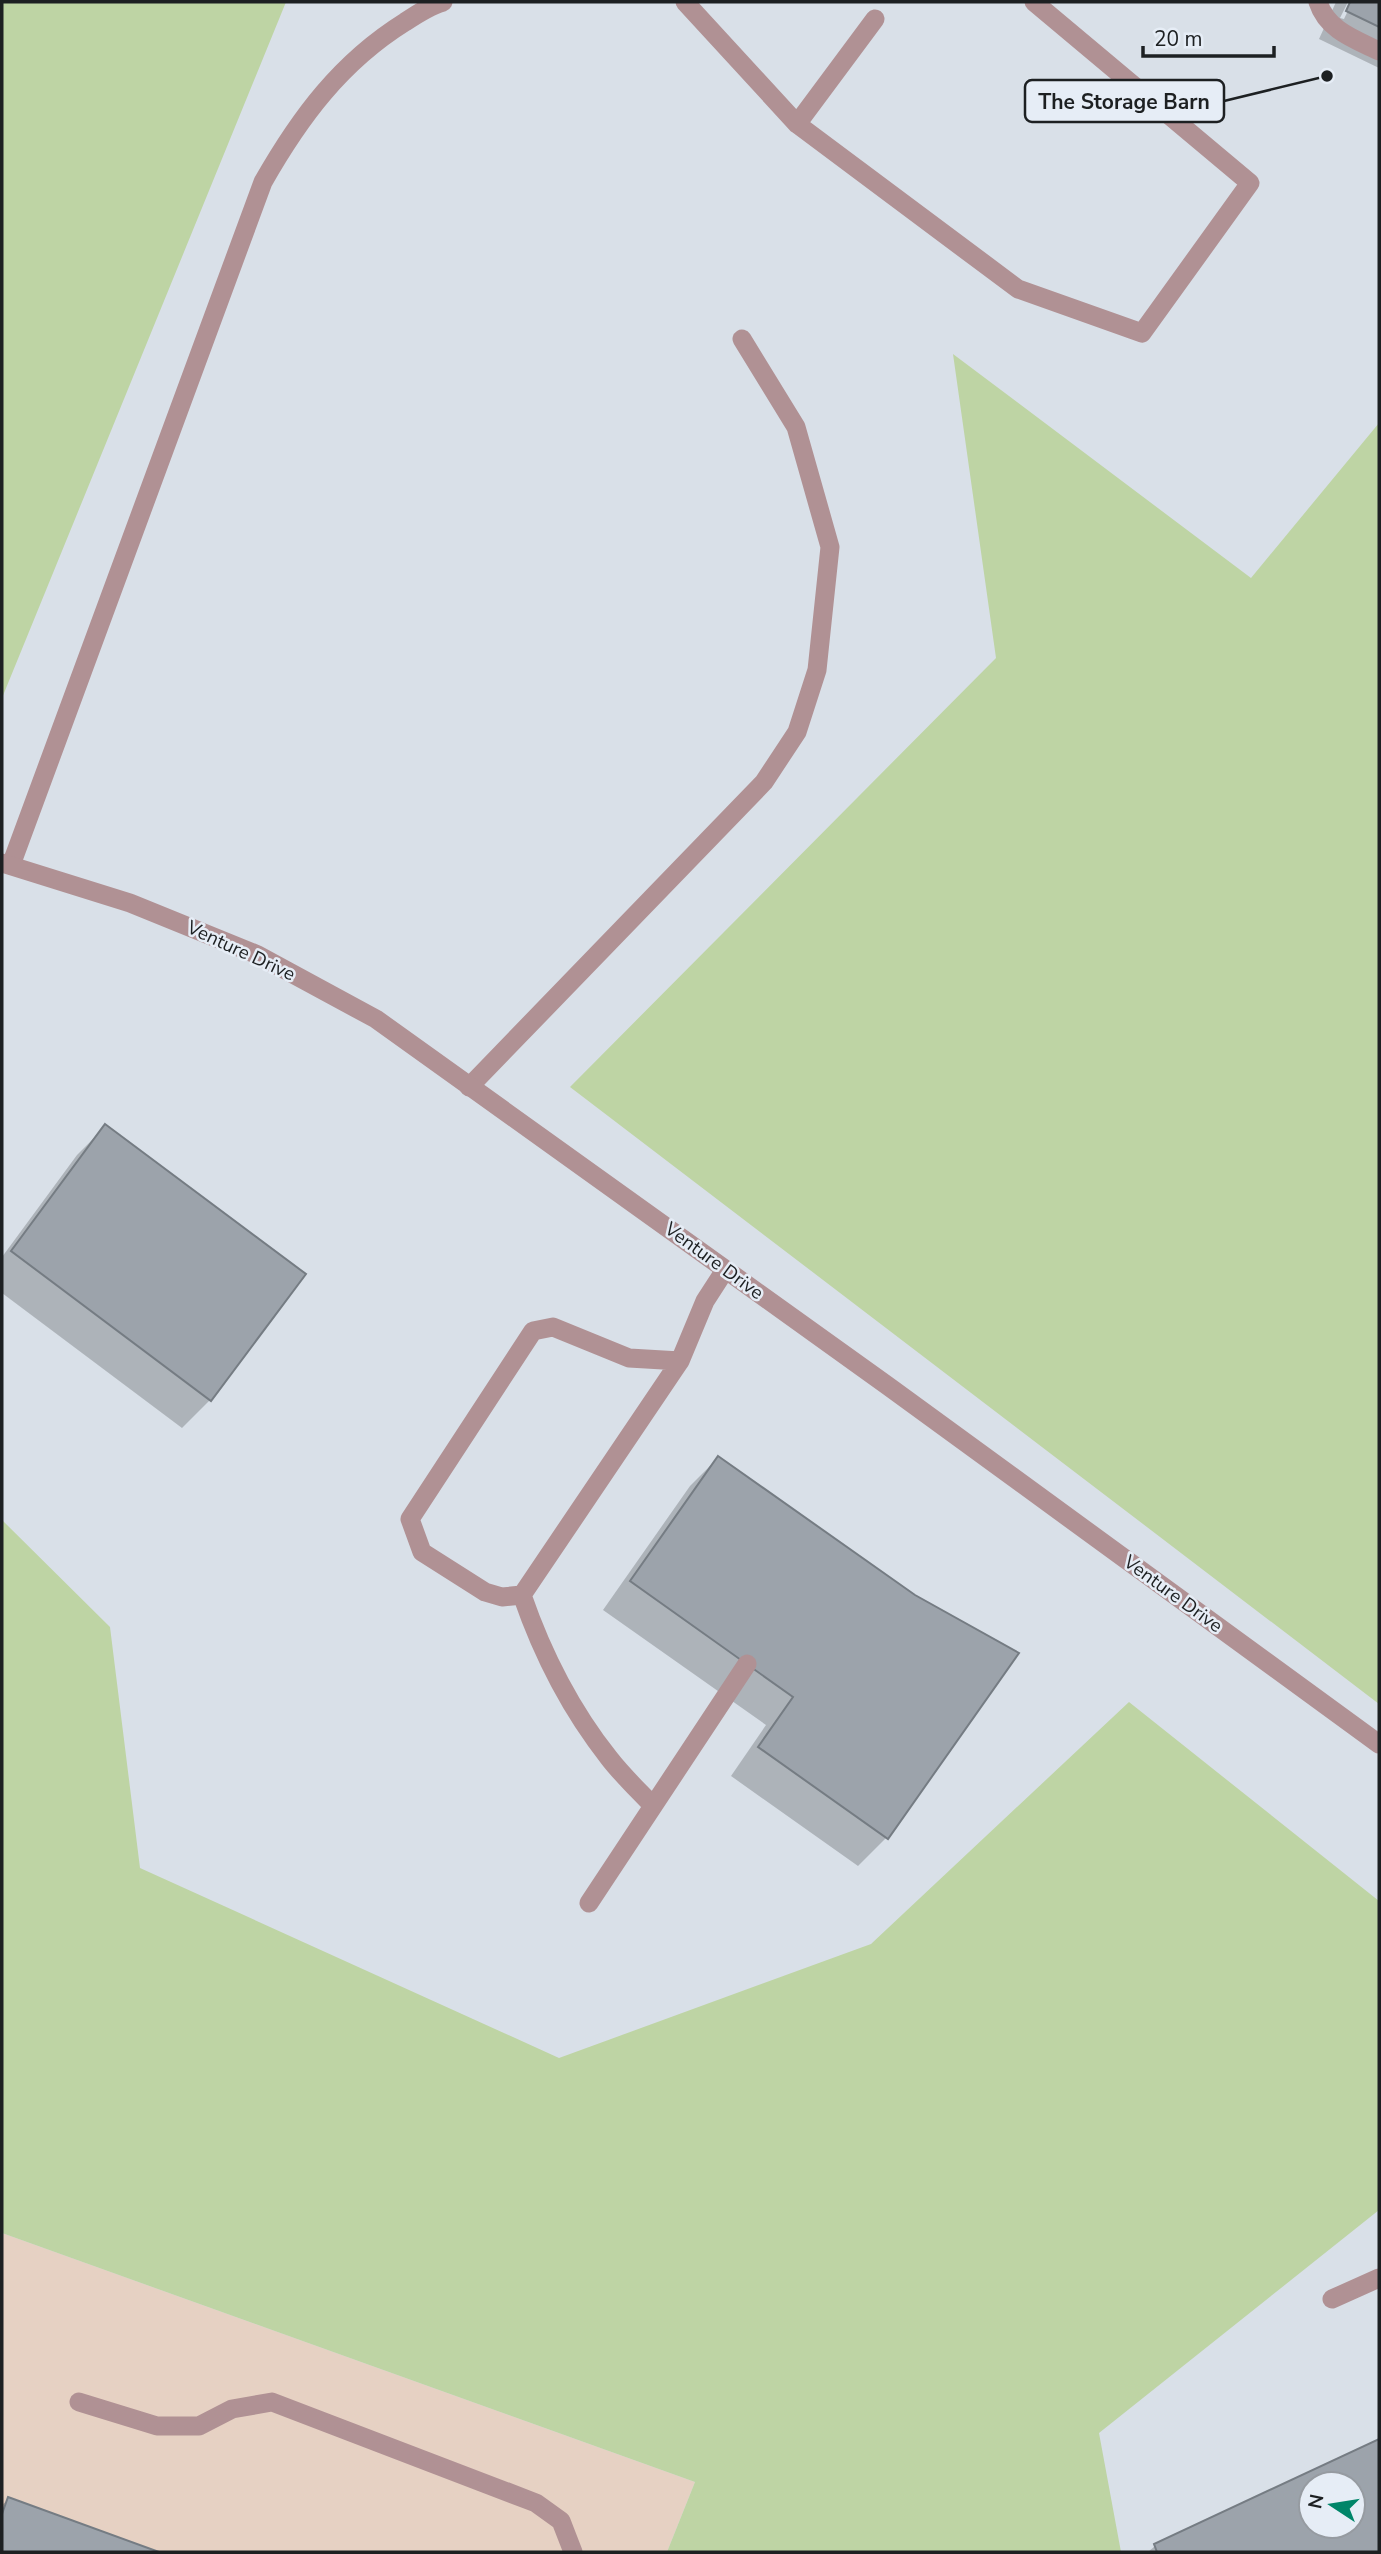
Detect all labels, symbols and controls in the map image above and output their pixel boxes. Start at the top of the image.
scale bar [1143,14,1274,58]
text: 20 m [1154,25,1203,53]
callout: The Storage Barn [1025,80,1224,122]
text: The Storage Barn [1038,88,1210,116]
street label: Venture Drive [182,914,299,987]
street label: Venture Drive [658,1216,769,1306]
street label: Venture Drive [1117,1549,1228,1639]
north arrow [1297,2470,1367,2540]
text: N [1302,2492,1331,2511]

